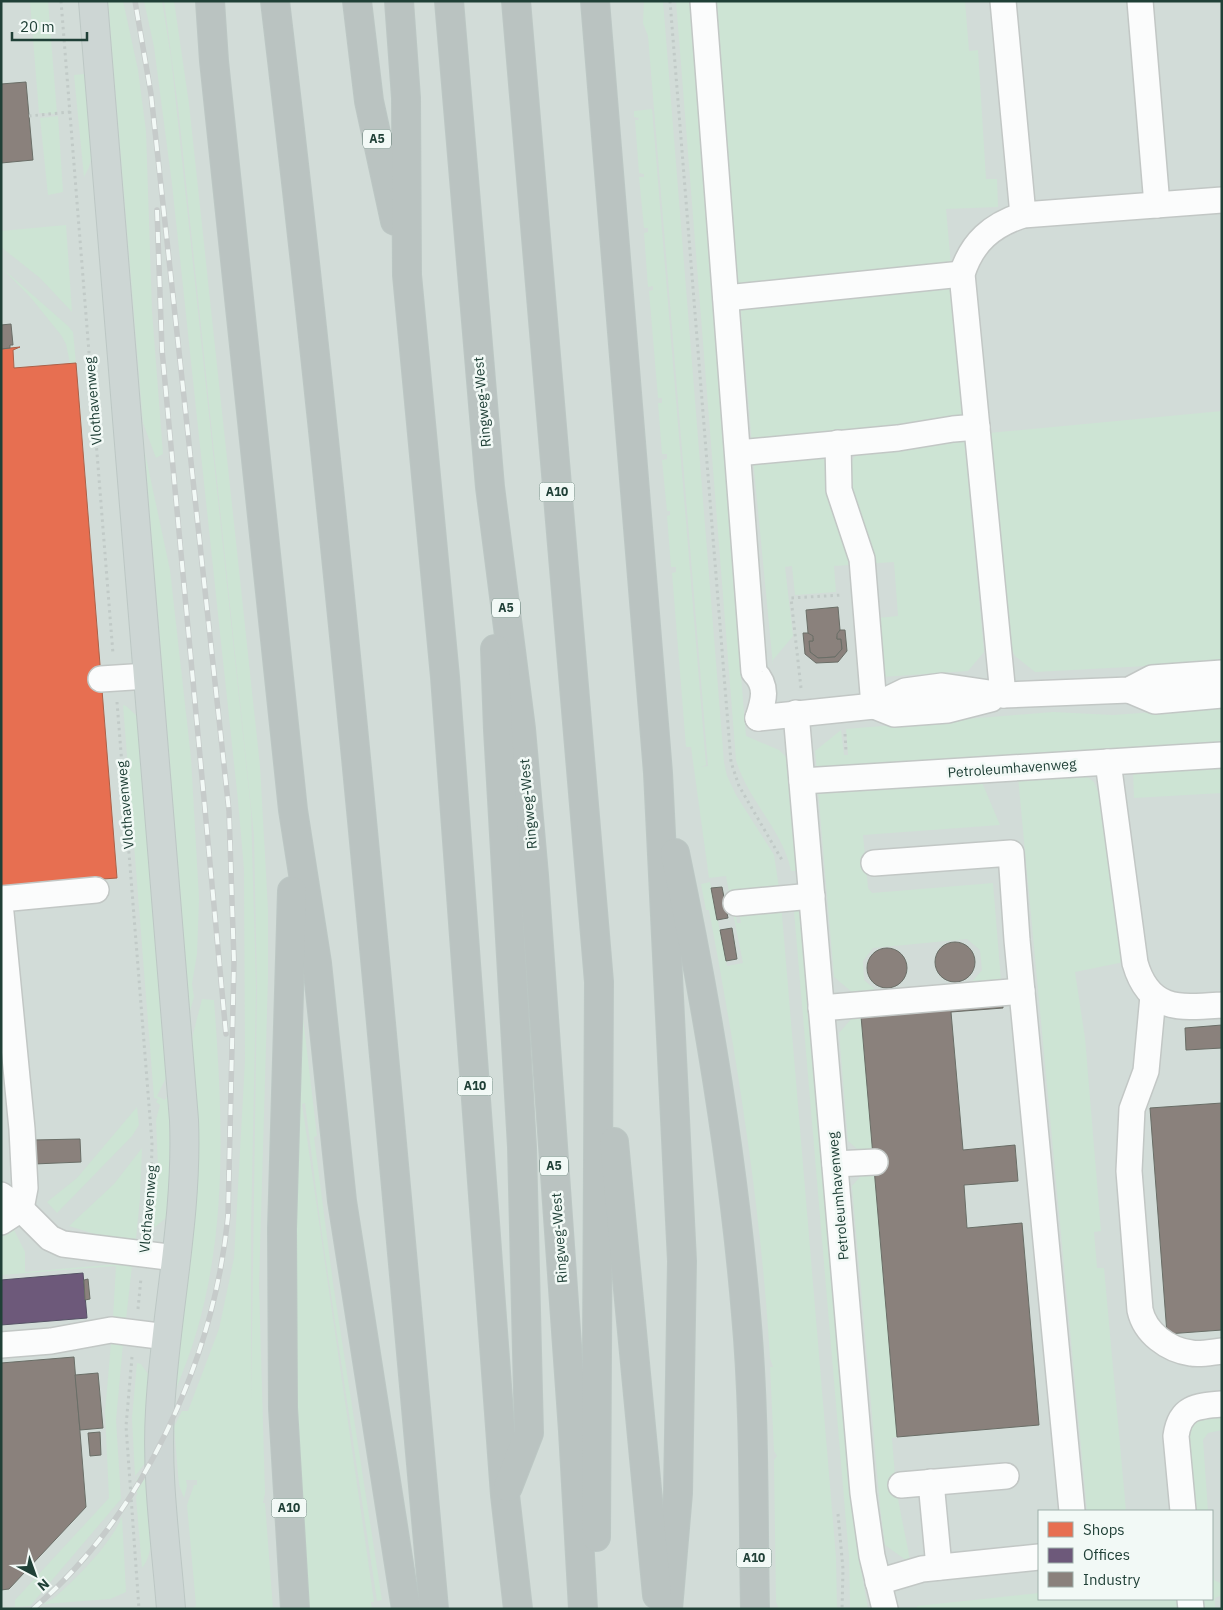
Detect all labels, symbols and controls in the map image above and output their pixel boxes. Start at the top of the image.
scale bar [12,10,88,42]
text: 20 m [20,17,55,36]
road number: A5 [363,130,391,148]
street label: Vlothavenweg [80,356,106,446]
street label: Ringweg-West [469,356,495,448]
road number: A10 [540,482,574,502]
road number: A5 [492,598,520,618]
street label: Petroleumhavenweg [947,754,1077,781]
street label: Ringweg-West [515,758,541,850]
street label: Vlothavenweg [112,760,138,850]
road number: A10 [458,1076,492,1096]
street label: Petroleumhavenweg [823,1130,853,1261]
road number: A5 [540,1156,568,1176]
street label: Vlothavenweg [135,1164,161,1254]
street label: Ringweg-West [547,1192,571,1284]
road number: A10 [272,1499,306,1518]
legend [1038,1510,1213,1600]
text: Shops [1083,1520,1125,1539]
text: Offices [1083,1545,1130,1564]
road number: A10 [736,1549,772,1568]
north arrow [10,1550,60,1600]
text: Industry [1083,1570,1141,1589]
text: N [34,1575,53,1595]

